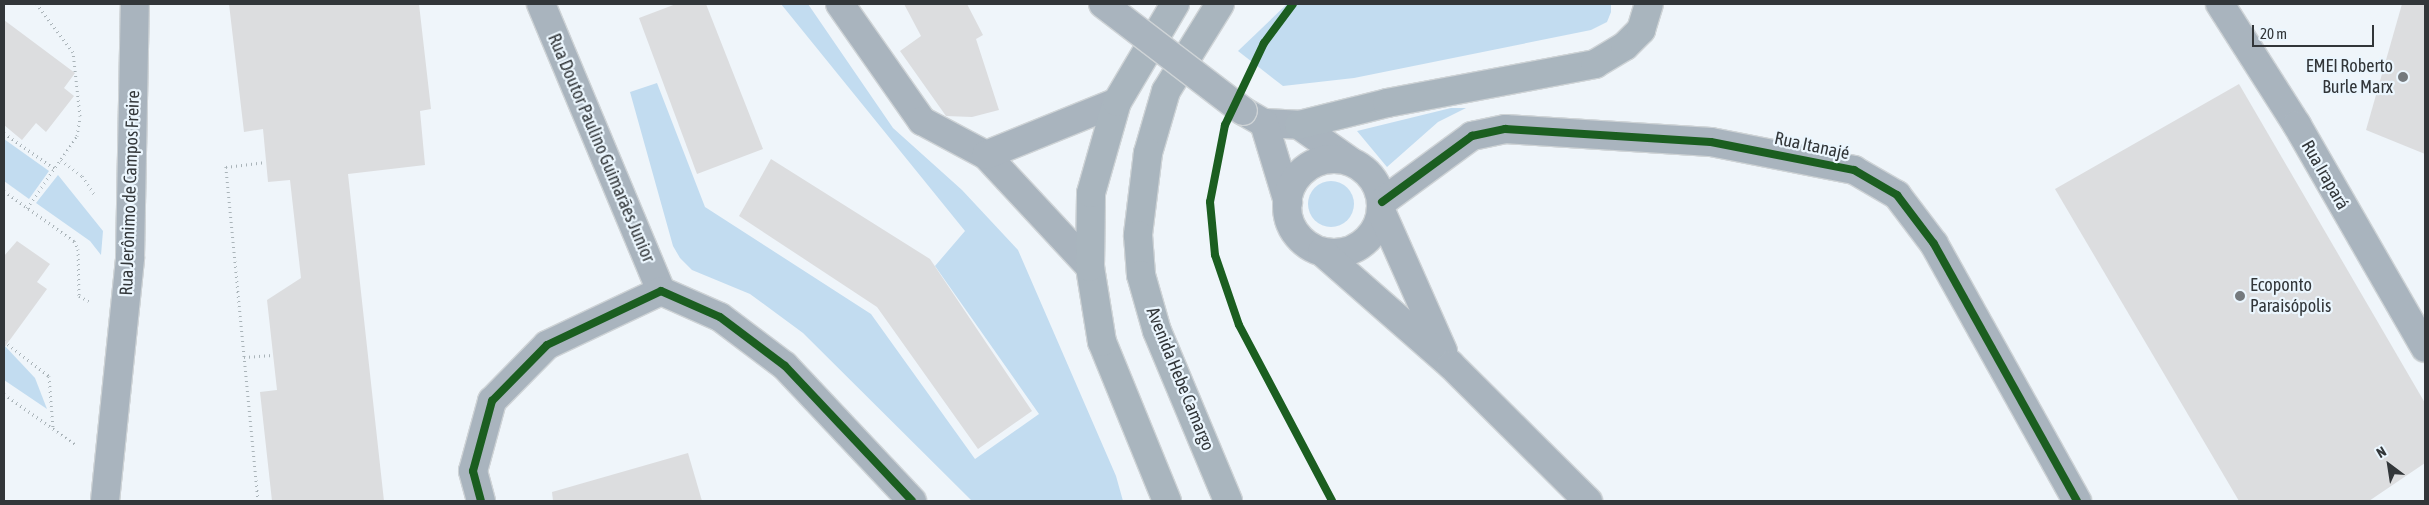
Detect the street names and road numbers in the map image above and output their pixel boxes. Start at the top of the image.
street label: Rua Doutor Paulino Guimarães Junior [543,30,659,266]
street label: Rua Jerônimo de Campos Freire [116,90,144,296]
street label: Rua Itanajé [1773,128,1851,164]
street label: Rua Irapará [2296,136,2354,214]
street label: Avenida Hebe Camargo [1141,304,1219,454]

